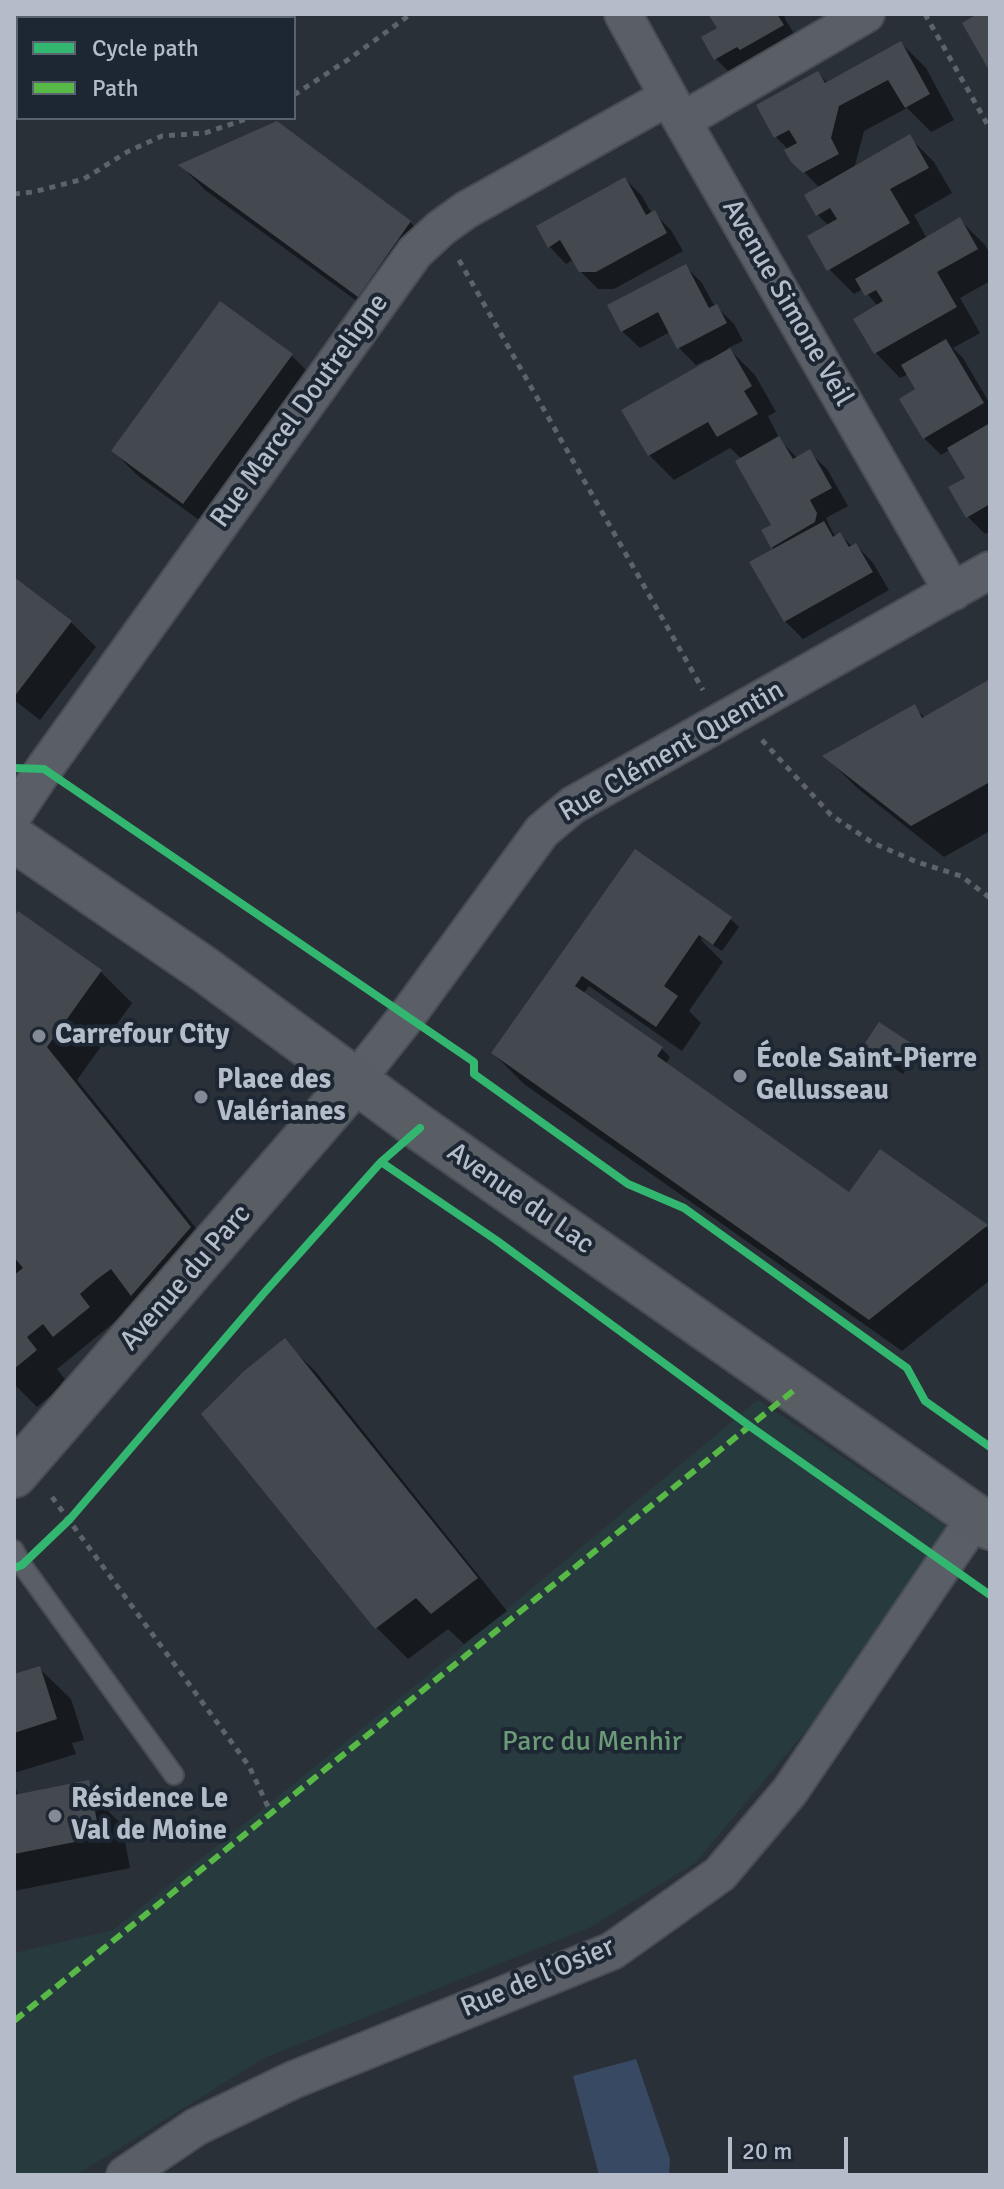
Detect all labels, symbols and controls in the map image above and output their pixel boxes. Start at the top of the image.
legend [16,16,296,120]
text: Cycle path [92,33,199,63]
text: Path [92,73,138,103]
street label: Avenue Simone Veil [714,193,860,413]
street label: Rue Marcel Doutreligne [204,287,396,535]
street label: Rue Clément Quentin [554,674,790,830]
place label: Carrefour City [55,1019,229,1053]
marker: Carrefour City [30,1027,48,1045]
place label: École Saint-Pierre Gellusseau [756,1043,977,1109]
place label: Place des Valérianes [217,1064,346,1130]
marker: École Saint-Pierre Gellusseau [731,1067,749,1085]
marker: Place des Valérianes [192,1088,210,1106]
street label: Avenue du Lac [440,1136,600,1262]
street label: Avenue du Parc [113,1198,259,1358]
park label: Parc du Menhir [502,1726,682,1760]
place label: Résidence Le Val de Moine [71,1783,228,1849]
marker: Résidence Le Val de Moine [46,1807,64,1825]
street label: Rue de l’Osier [456,1931,620,2025]
scale bar [732,2121,852,2171]
text: 20 m [742,2136,792,2166]

